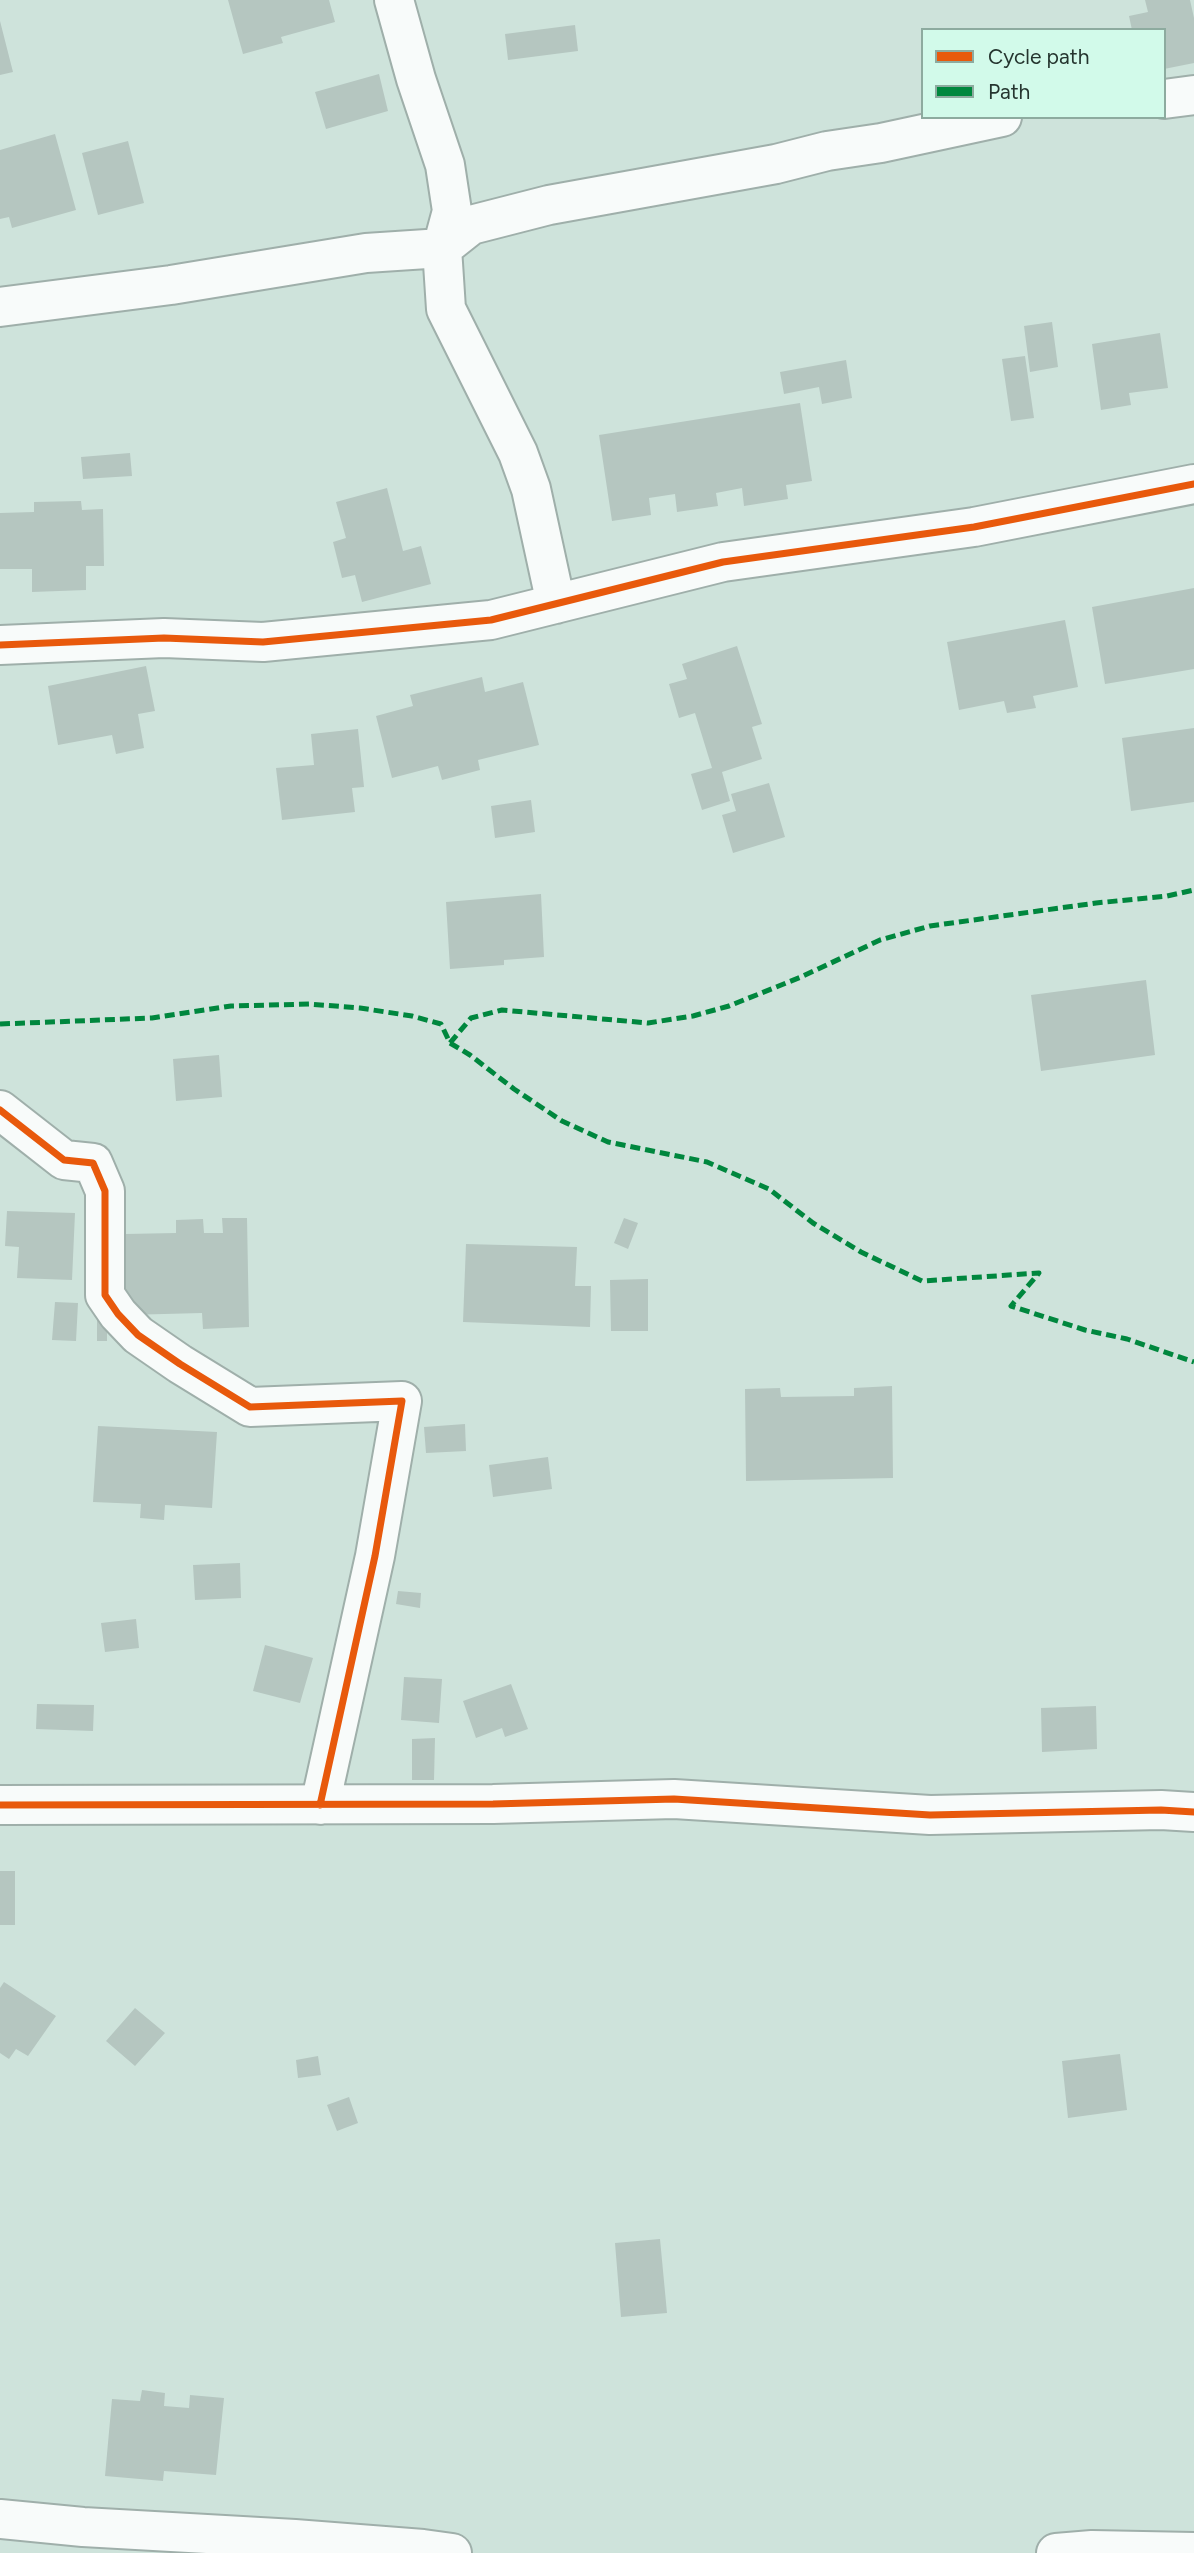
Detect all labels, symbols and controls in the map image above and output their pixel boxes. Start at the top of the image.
legend [921,28,1166,119]
text: Cycle path [988,44,1089,69]
text: Path [988,79,1030,104]

